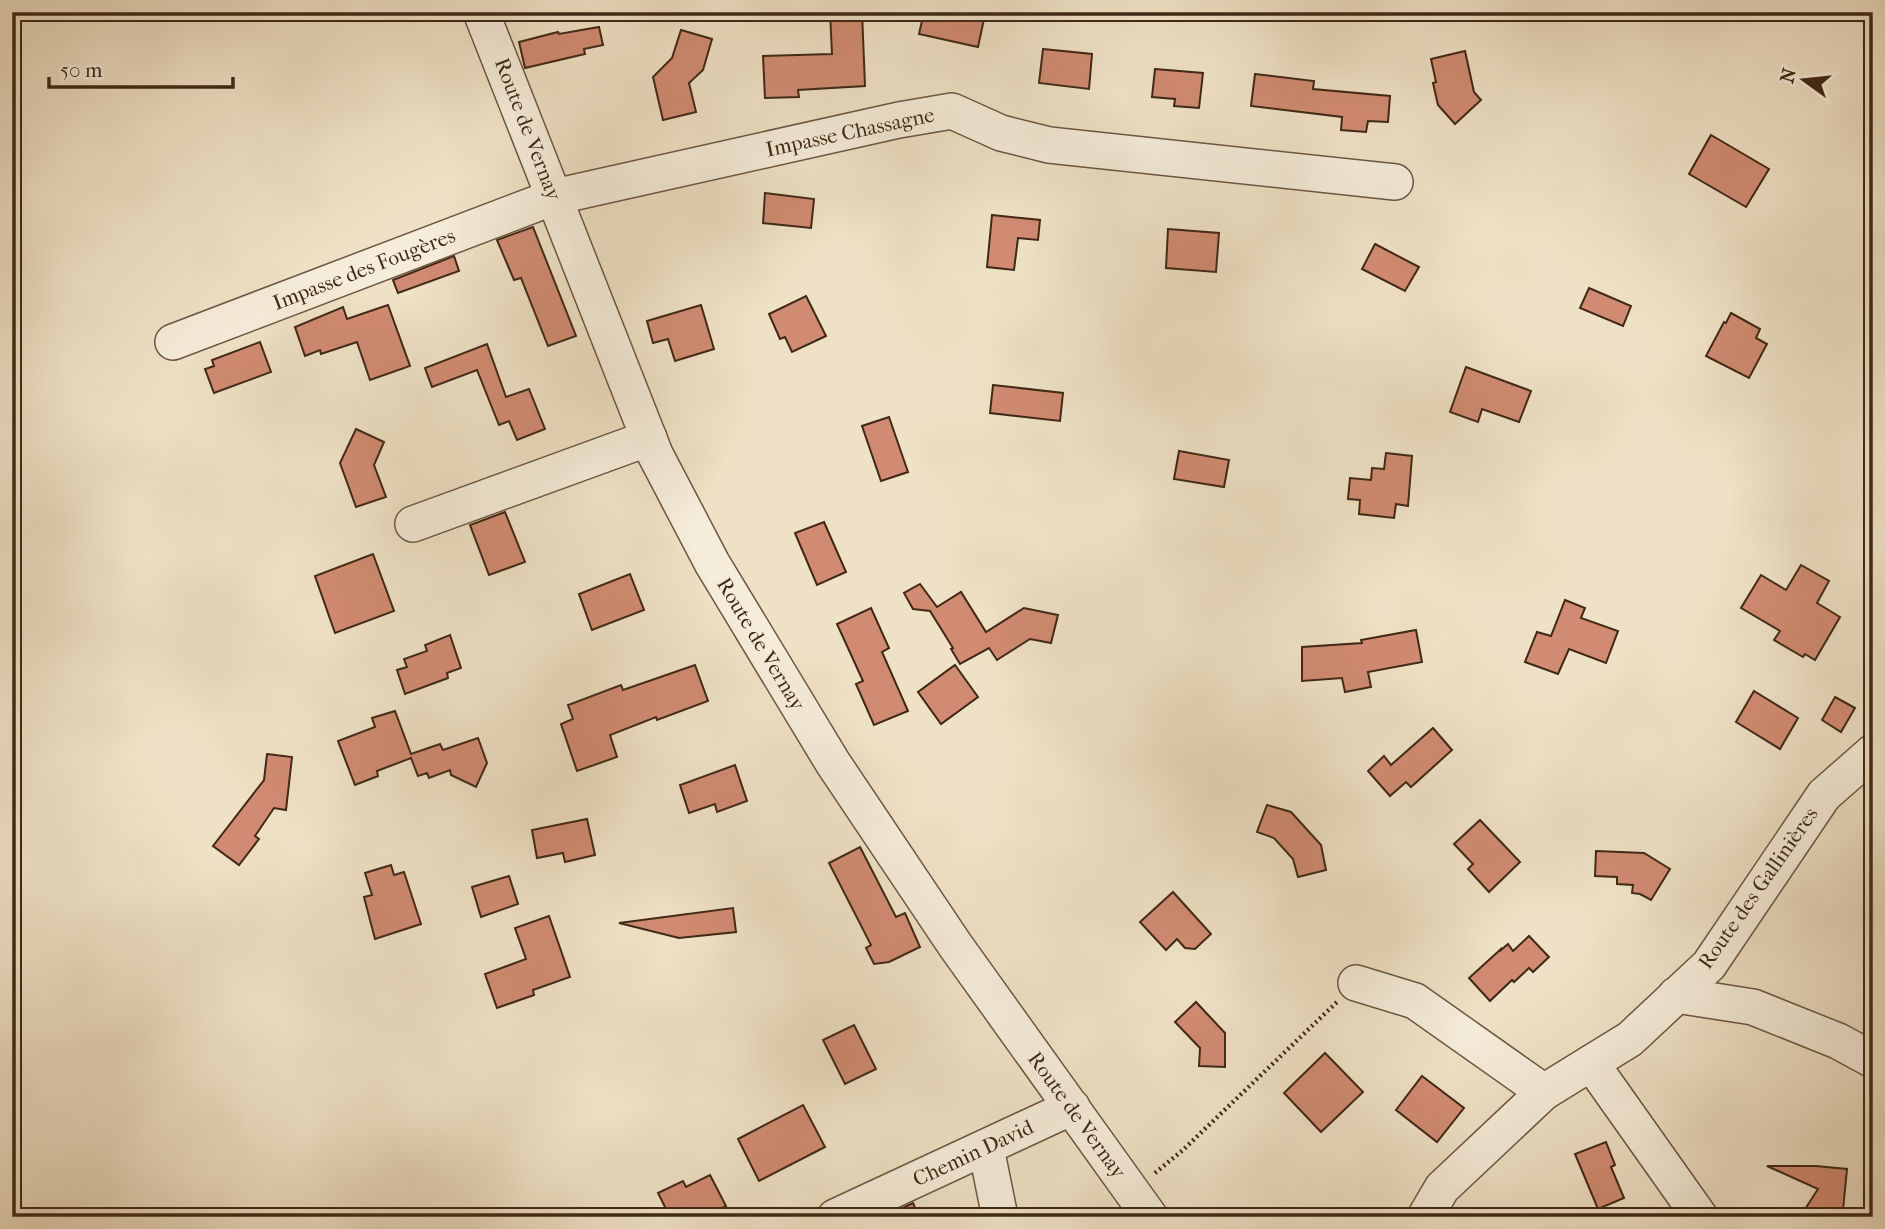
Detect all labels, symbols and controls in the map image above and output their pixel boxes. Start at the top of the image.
scale bar [49,46,233,90]
north arrow [1770,46,1840,116]
street label: Route de Vernay [490,54,566,204]
text: 50 m [60,58,103,82]
text: N [1776,65,1801,86]
street label: Impasse Chassagne [763,102,937,162]
street label: Impasse des Fougères [269,223,459,315]
street label: Route de Vernay [712,573,810,715]
street label: Route des Gallinières [1693,802,1823,973]
street label: Route de Vernay [1023,1047,1131,1184]
street label: Chemin David [909,1114,1037,1191]

